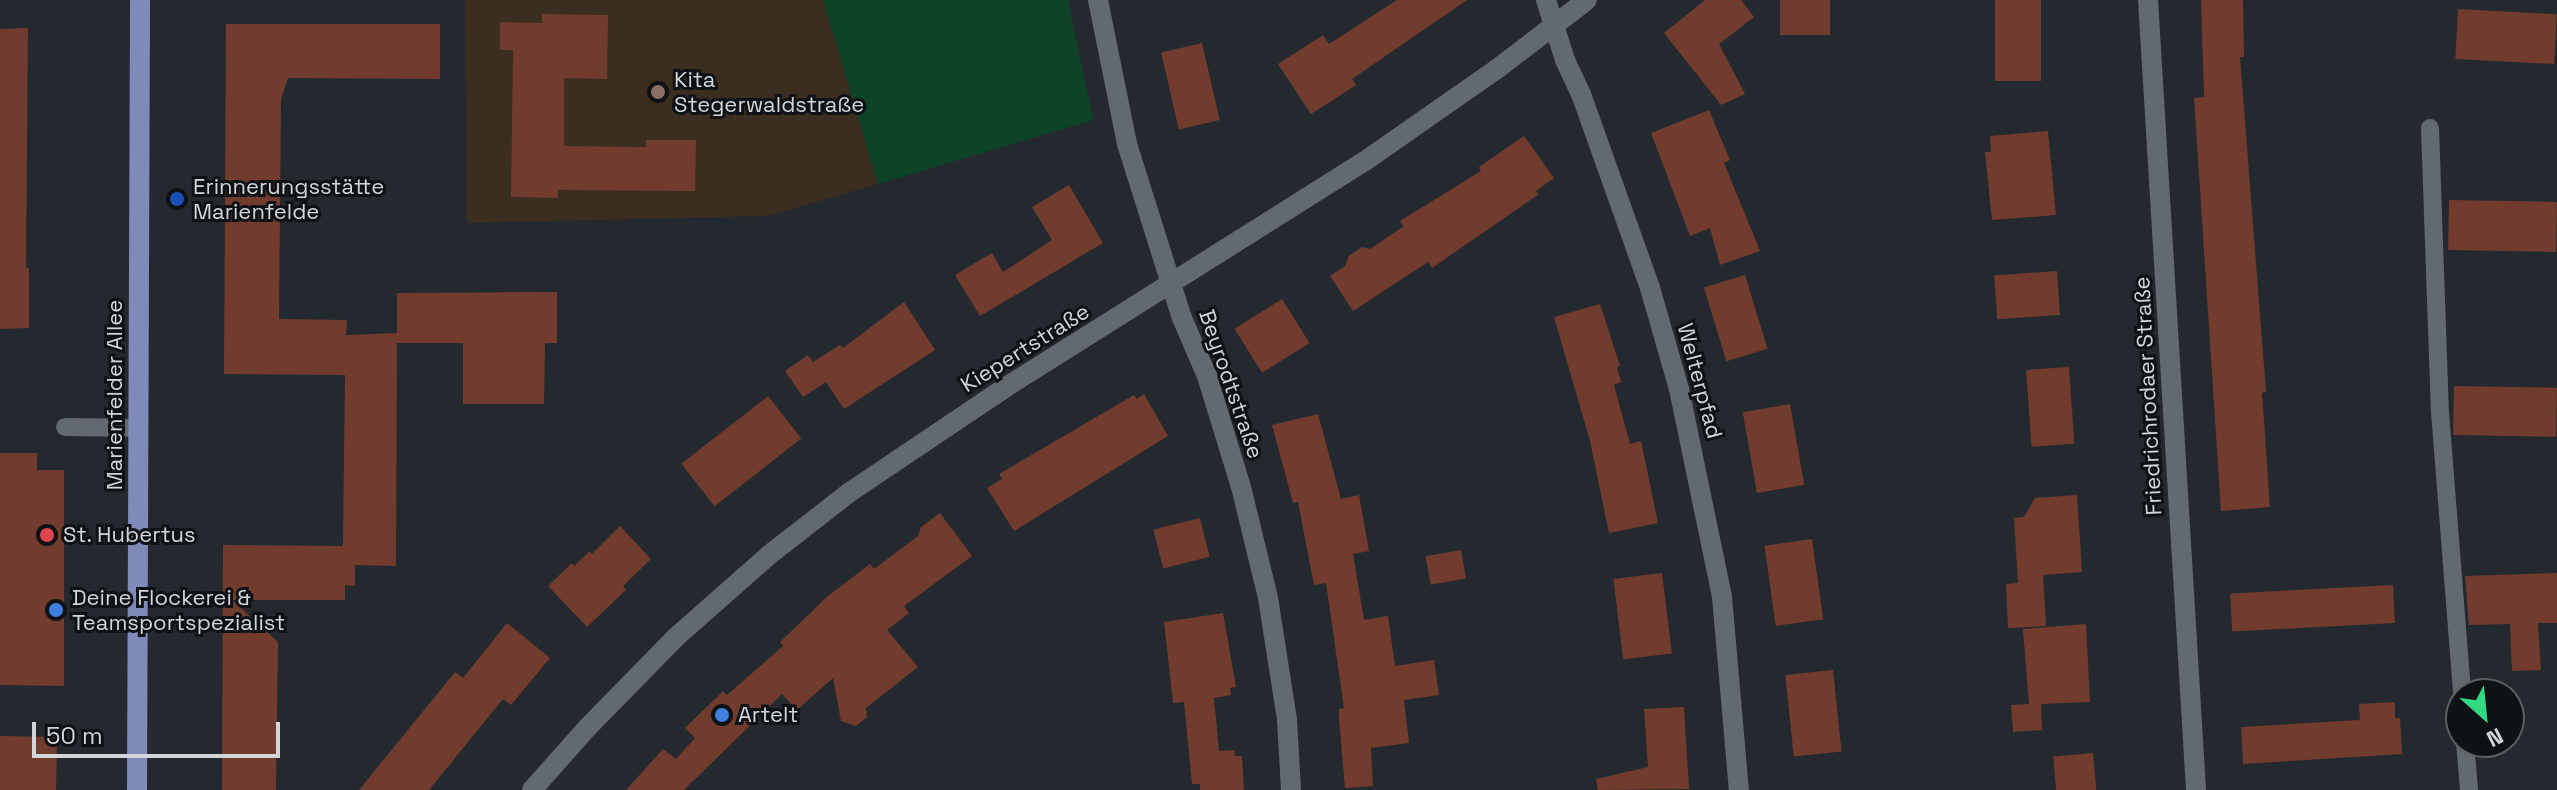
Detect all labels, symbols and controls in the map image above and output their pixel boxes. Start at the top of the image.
place label: Kita Stegerwaldstraße [674,66,864,118]
marker: Kita Stegerwaldstraße [649,83,667,101]
place label: Erinnerungsstätte Marienfelde [193,173,384,224]
marker: Erinnerungsstätte Marienfelde [168,190,186,208]
street label: Friedrichrodaer Straße [2129,276,2167,516]
street label: Kiepertstraße [956,298,1094,398]
street label: Marienfelder Allee [102,299,128,491]
street label: Beyrodtstraße [1193,306,1269,462]
street label: Welterpfad [1672,321,1728,441]
place label: St. Hubertus [63,522,196,548]
marker: St. Hubertus [38,526,56,544]
place label: Deine Flockerei & Teamsportspezialist [72,584,285,636]
marker: Deine Flockerei & Teamsportspezialist [47,601,65,619]
north arrow [2445,678,2525,758]
place label: Artelt [738,702,798,728]
scale bar [36,706,284,756]
marker: Artelt [713,706,731,724]
text: 50 m [46,720,103,751]
text: N [2482,722,2508,753]

